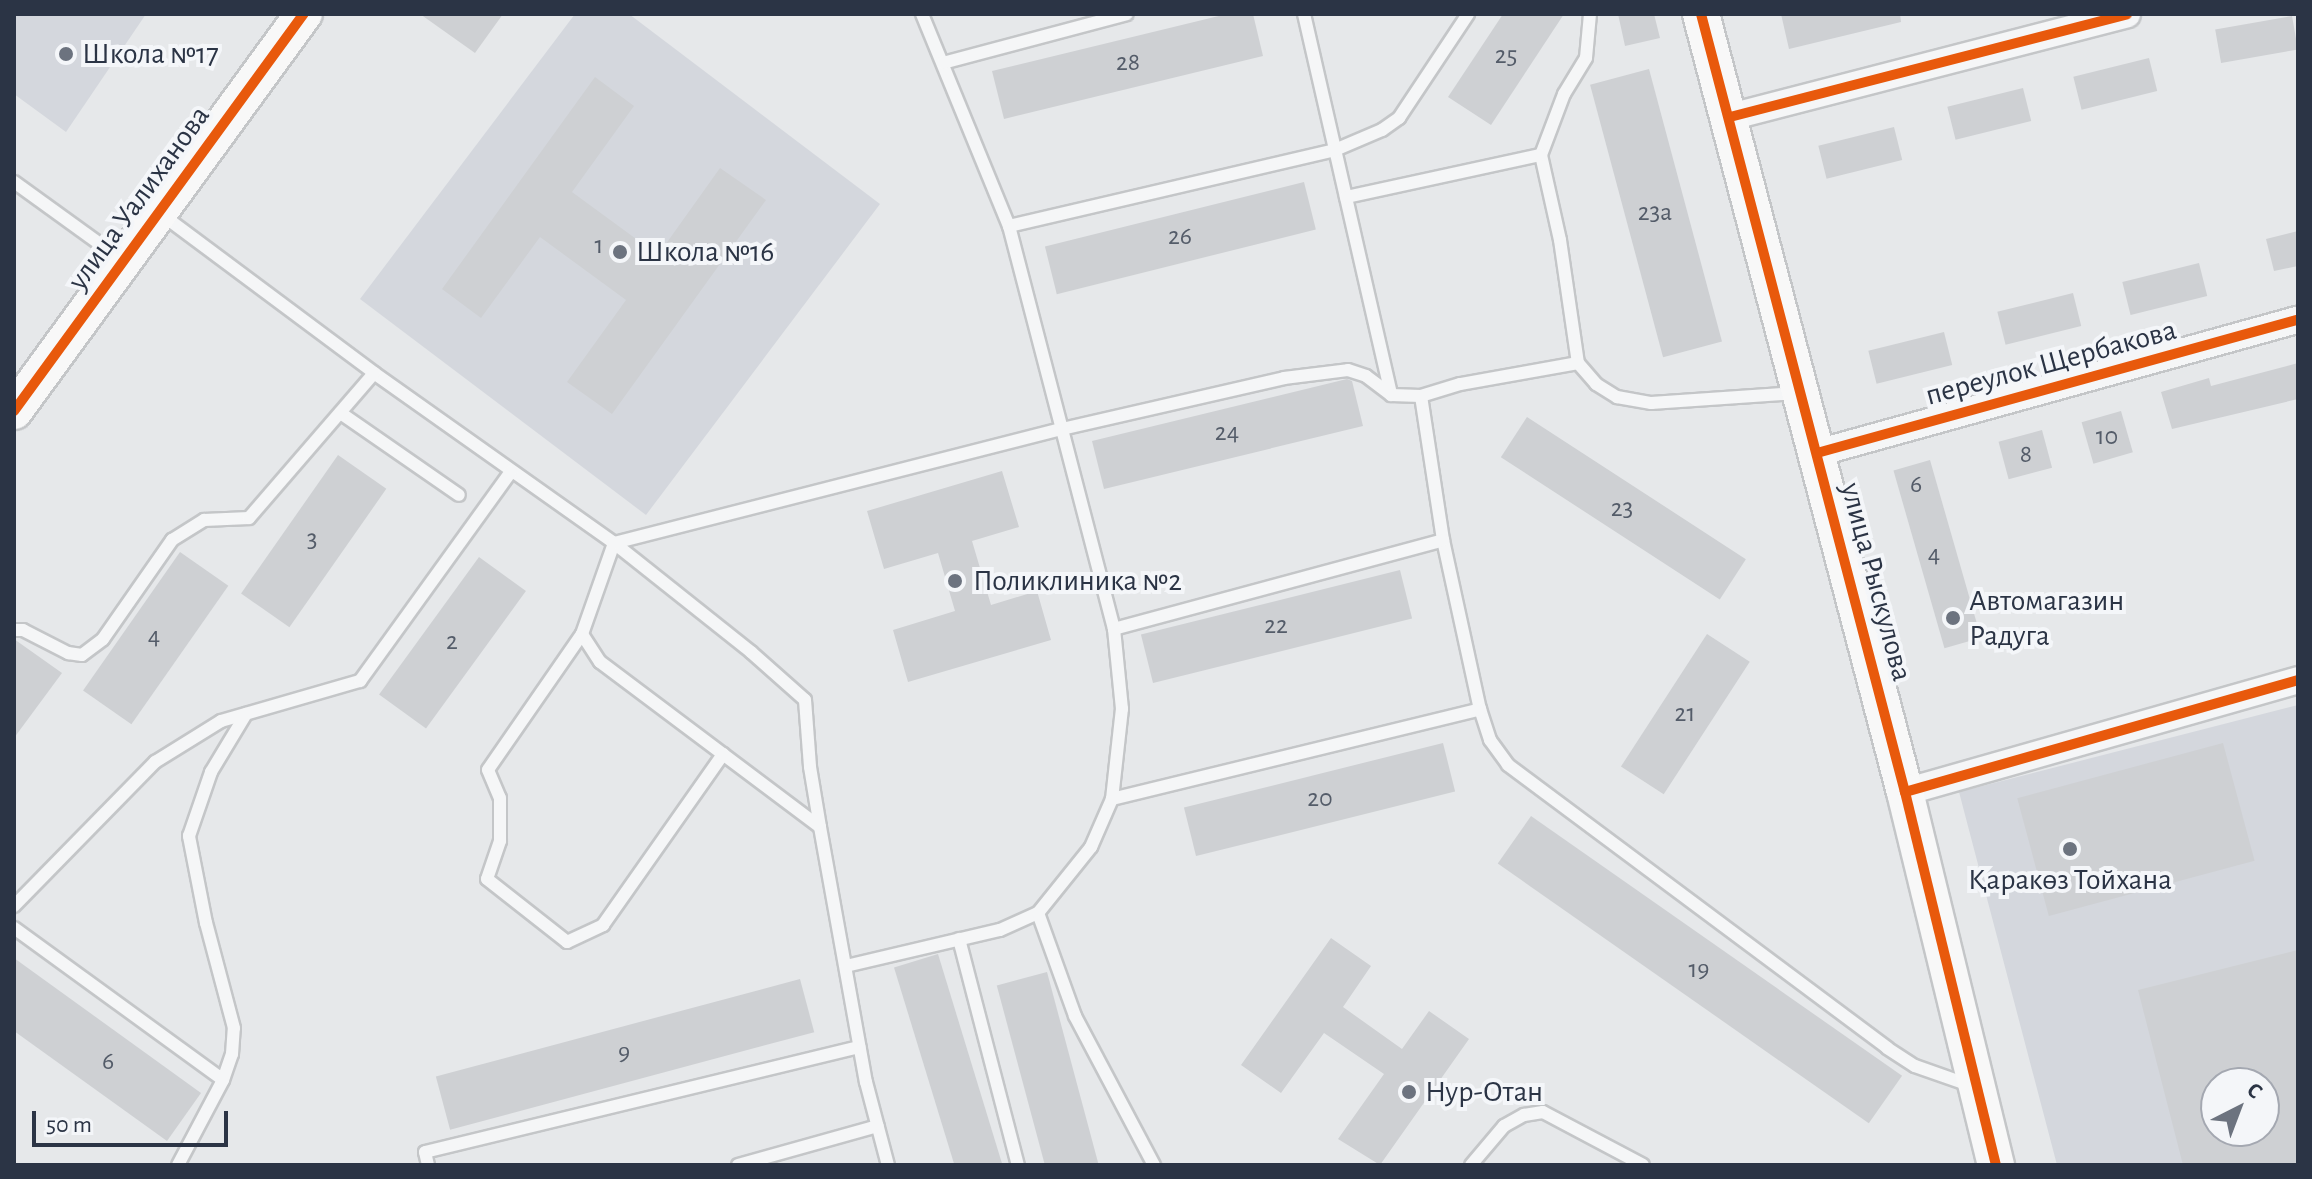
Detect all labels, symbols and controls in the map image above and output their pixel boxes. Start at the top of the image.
place label: Школа №17 [82,36,219,72]
house number: 25 [1495,40,1517,72]
marker: Школа №17 [57,45,75,63]
house number: 28 [1116,47,1140,79]
street label: улица Уалиханова [60,99,218,297]
house number: 23а [1638,197,1672,229]
house number: 26 [1168,221,1192,253]
house number: 1 [595,230,603,262]
place label: Школа №16 [636,234,774,270]
marker: Школа №16 [611,243,629,261]
street label: переулок Щербакова [1922,312,2180,414]
house number: 24 [1215,417,1239,449]
house number: 10 [2096,421,2118,453]
house number: 8 [2020,439,2032,471]
house number: 6 [1910,469,1922,501]
street label: улица Рыскулова [1832,479,1920,685]
house number: 23 [1611,493,1633,525]
house number: 3 [307,524,317,556]
house number: 4 [1928,539,1940,571]
place label: Поликлиника №2 [973,563,1182,599]
marker: Поликлиника №2 [944,570,966,592]
place label: Автомагазин Радуга [1969,583,2124,654]
marker: Автомагазин Радуга [1944,609,1962,627]
house number: 22 [1264,610,1288,642]
house number: 4 [148,621,160,653]
house number: 2 [446,626,458,658]
house number: 21 [1675,698,1695,730]
house number: 20 [1307,783,1333,815]
marker: Қаракөз Тойхана [2061,840,2079,858]
place label: Қаракөз Тойхана [1968,862,2172,898]
house number: 19 [1688,954,1710,986]
house number: 9 [618,1037,630,1069]
house number: 6 [102,1046,114,1078]
north arrow [2200,1067,2280,1147]
place label: Нур-Отан [1425,1074,1543,1110]
text: С [2243,1078,2267,1103]
marker: Нур-Отан [1400,1083,1418,1101]
scale bar [36,1095,232,1145]
text: 50 m [46,1113,92,1137]

